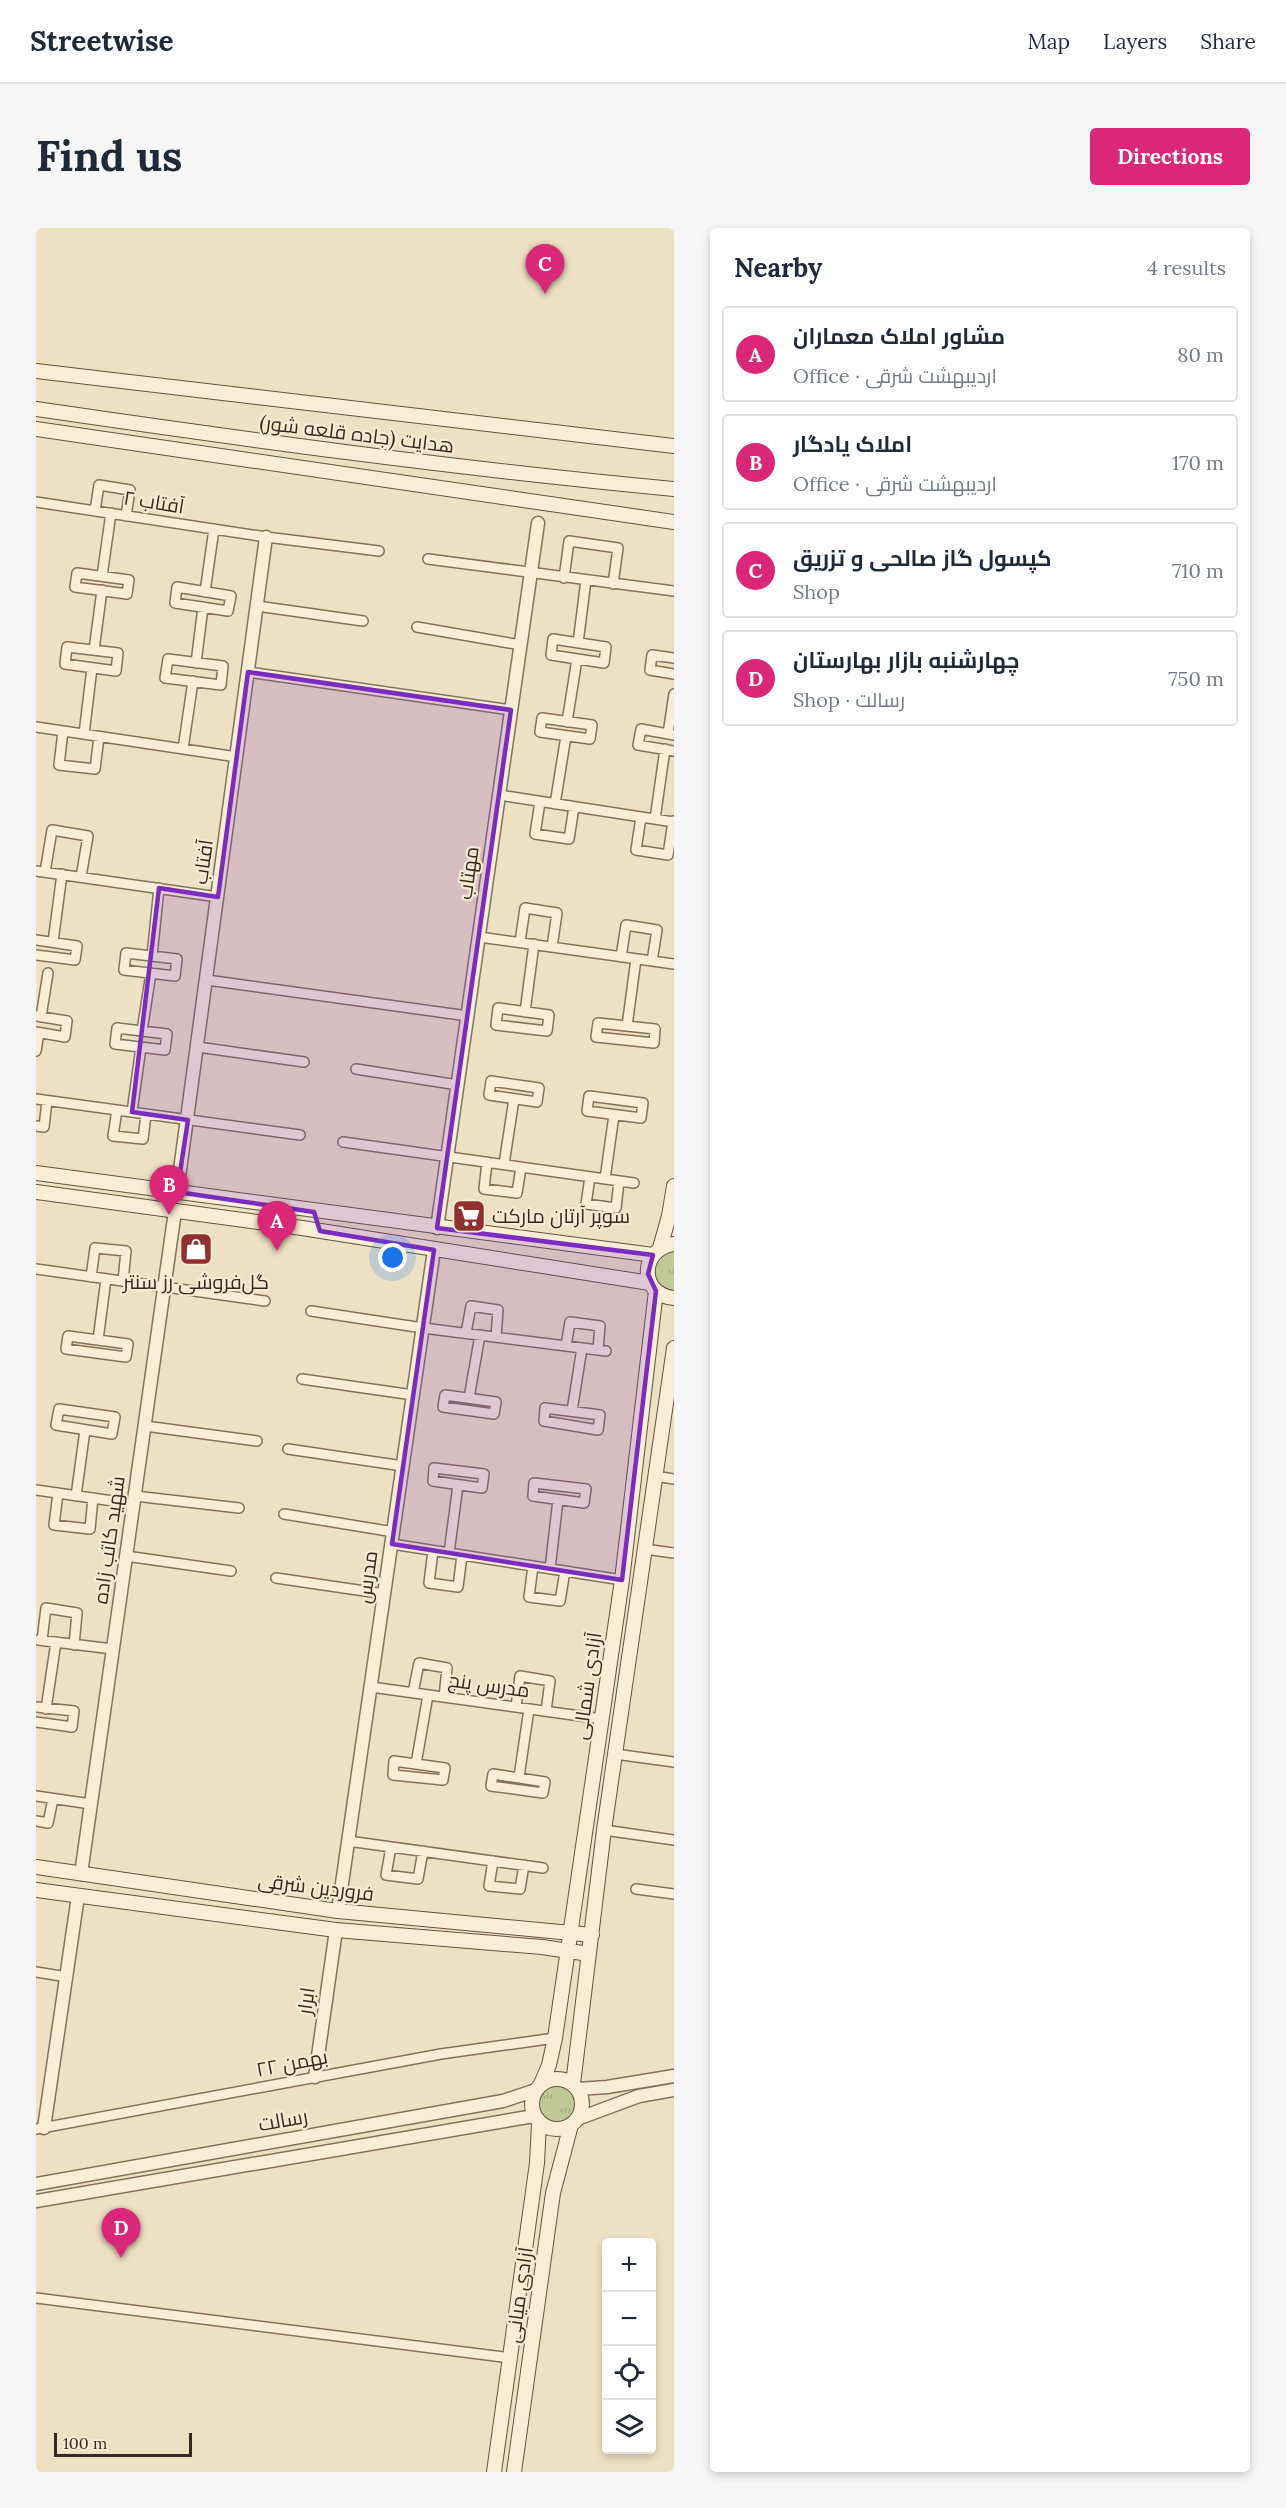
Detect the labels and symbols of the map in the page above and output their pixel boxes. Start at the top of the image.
pin: C [526,244,564,294]
street label: هدایت (جاده قلعه شور) [258,409,456,459]
street label: آفتاب ۲ [122,484,187,519]
street label: آفتاب [187,837,218,886]
street label: مهتاب [451,845,485,901]
pin: B [150,1166,188,1215]
supermarket icon: سوپر آرتان مارکت [451,1198,487,1234]
pin: A [258,1202,296,1251]
place label: سوپر آرتان مارکت [492,1203,630,1229]
shop icon: گل‌فروشی رز سنتر [178,1231,214,1267]
your location [378,1243,407,1272]
place label: گل‌فروشی رز سنتر [122,1269,269,1295]
street label: شهید کاتب زاده [87,1474,131,1606]
street label: مدرس [350,1549,384,1605]
street label: آزادی شمالی [567,1630,607,1741]
street label: مدرس پنج [446,1666,531,1705]
street label: فروردین شرقی [257,1867,375,1907]
street label: ابرار [291,1986,320,2017]
street label: ۲۲ بهمن [254,2043,330,2083]
street label: رسالت [256,2103,309,2136]
pin: D [102,2208,140,2258]
street label: آزادی میانی [499,2245,539,2345]
scale bar [54,2430,192,2458]

